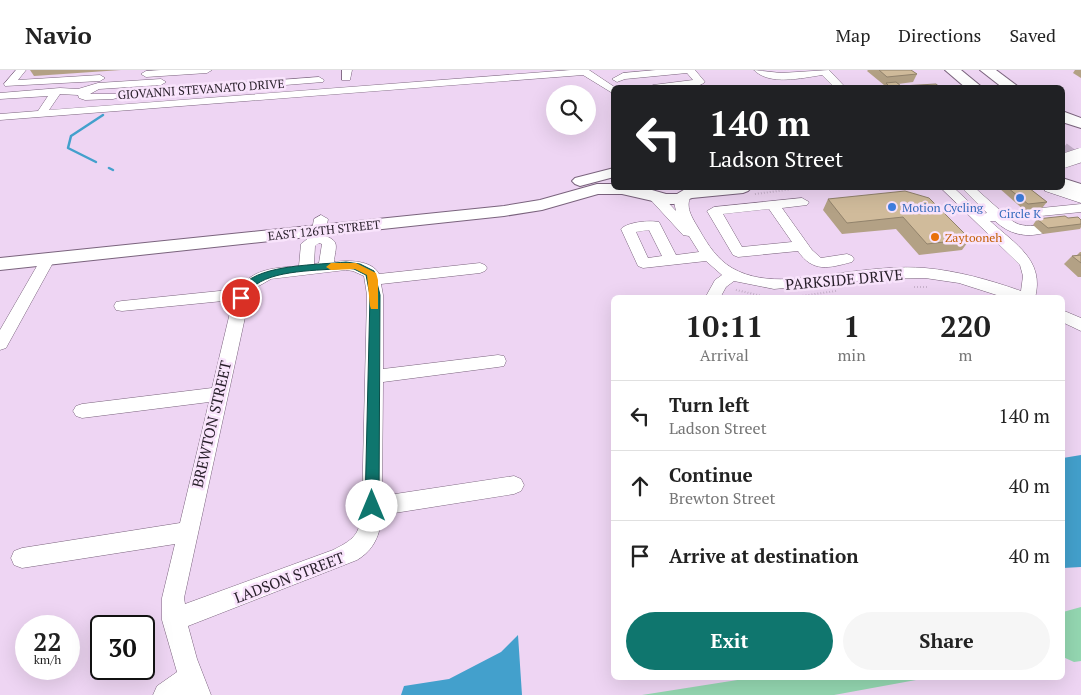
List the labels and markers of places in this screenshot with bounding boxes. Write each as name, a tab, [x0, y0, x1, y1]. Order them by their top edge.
marker: Circle K	[1014, 192, 1026, 204]
place label: Motion Cycling	[902, 200, 984, 215]
marker: Motion Cycling	[886, 201, 898, 213]
place label: Circle K	[999, 206, 1041, 221]
place label: Zaytooneh	[945, 230, 1002, 245]
marker: Zaytooneh	[929, 231, 941, 243]
pin	[220, 277, 262, 319]

